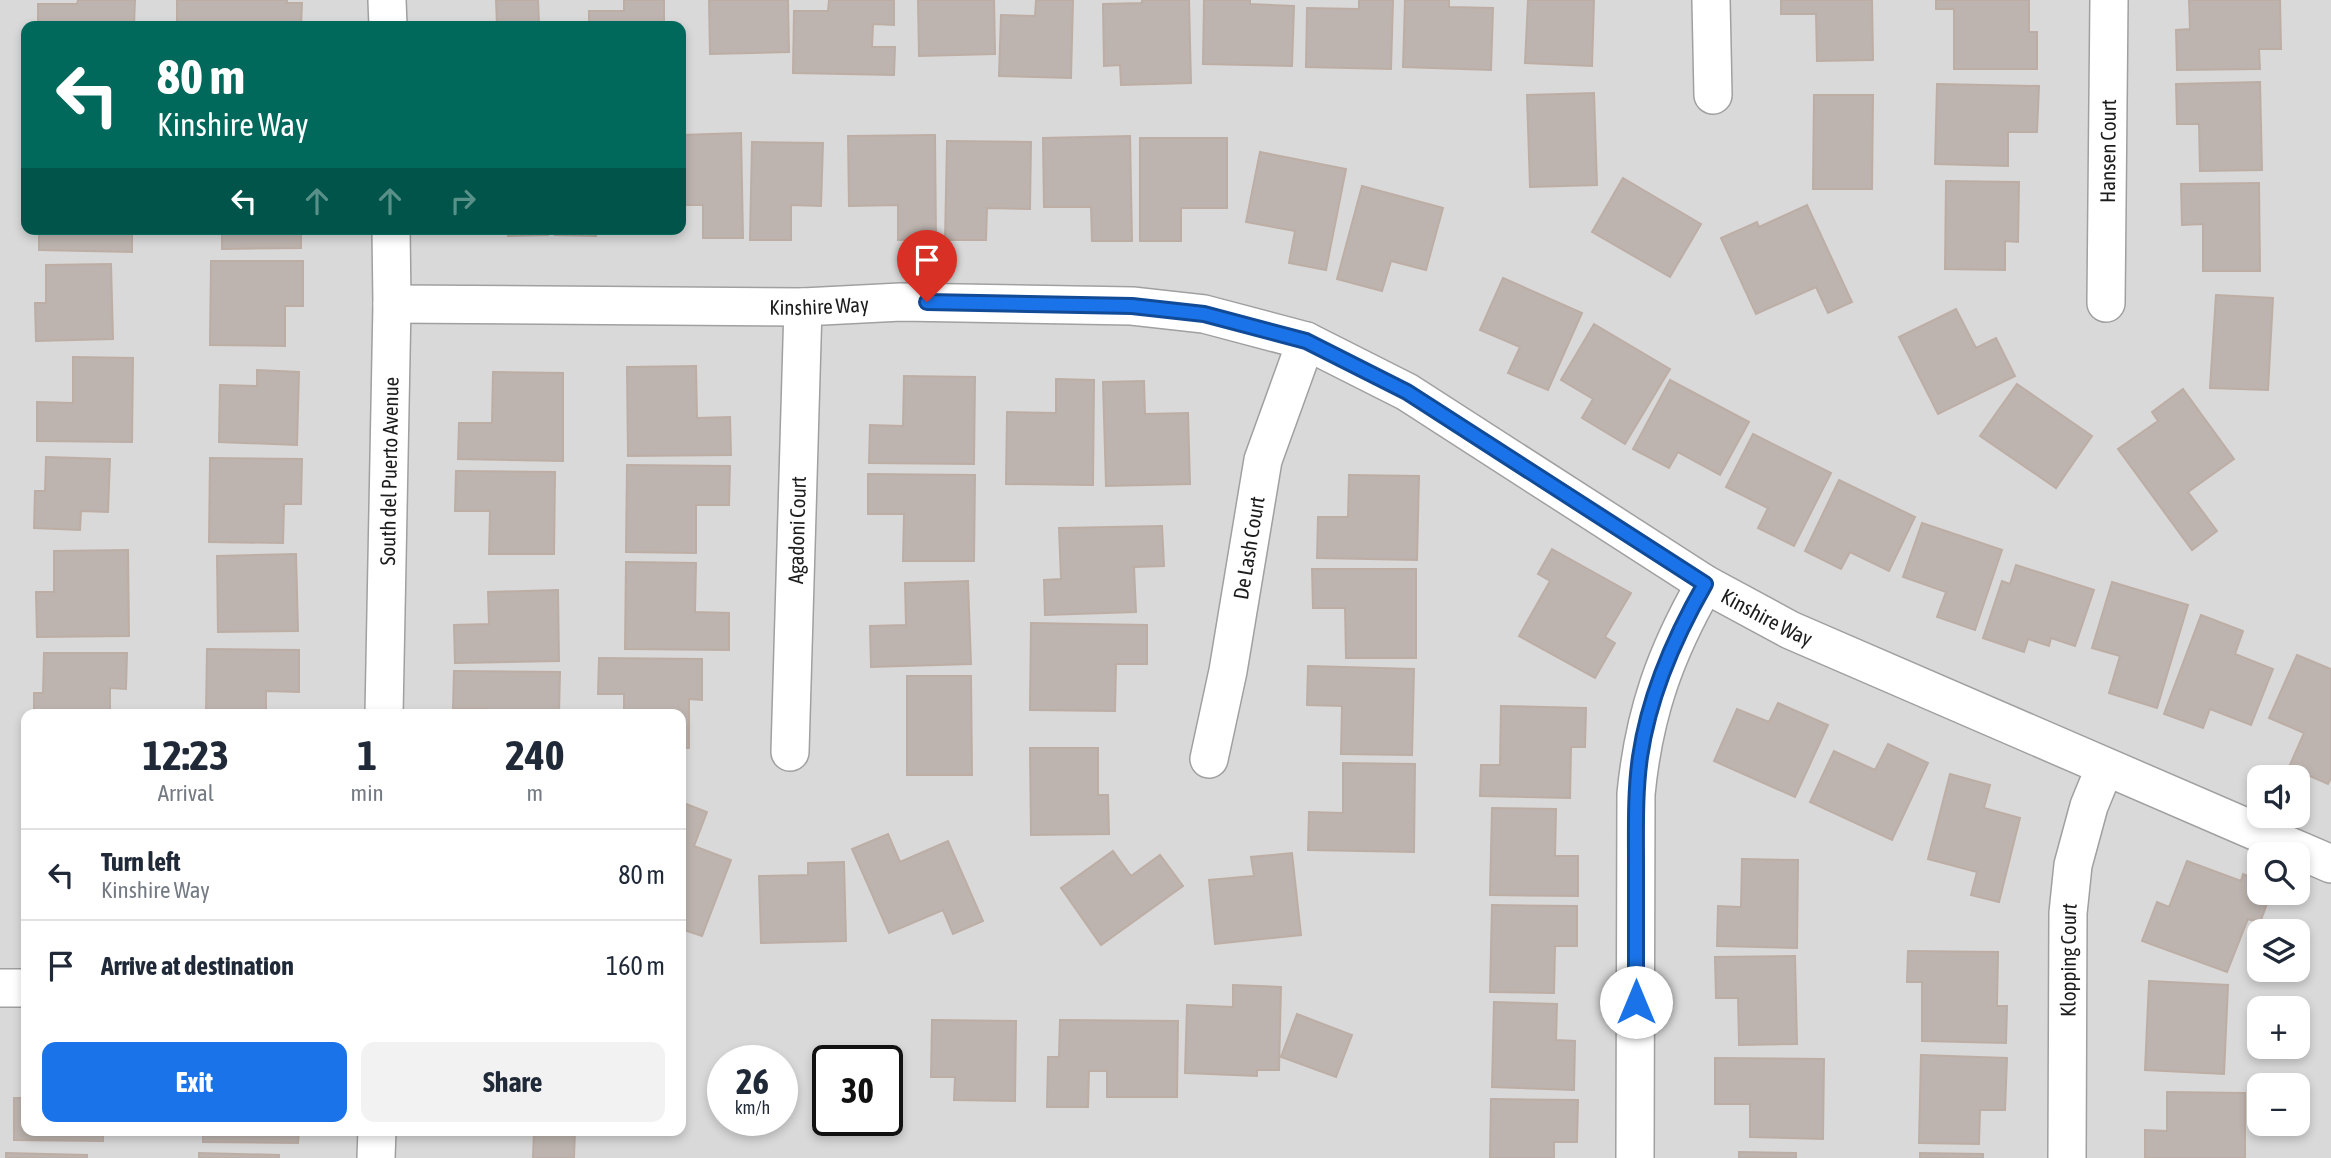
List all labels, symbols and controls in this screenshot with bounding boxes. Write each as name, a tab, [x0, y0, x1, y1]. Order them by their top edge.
text: 80 m	[157, 48, 245, 104]
icon: left	[42, 49, 133, 140]
street label: Hansen Court	[2095, 99, 2120, 203]
text: Kinshire Way	[157, 106, 308, 143]
icon: left	[225, 182, 263, 220]
icon: ahead	[298, 182, 336, 220]
icon: ahead	[371, 182, 409, 220]
icon: right	[444, 182, 482, 220]
pin	[897, 230, 957, 302]
icon: arrive	[908, 241, 946, 279]
street label: Kinshire Way	[769, 292, 870, 319]
street label: South del Puerto Avenue	[375, 376, 403, 566]
street label: Agadoni Court	[783, 476, 810, 584]
street label: De Lash Court	[1228, 494, 1269, 601]
street label: Kinshire Way	[1717, 583, 1816, 650]
text: 12:23	[143, 731, 229, 779]
text: 1	[357, 731, 377, 779]
text: 240	[505, 731, 564, 779]
map controls	[2247, 765, 2310, 1136]
button: sound	[2247, 765, 2310, 828]
text: Arrival	[158, 780, 214, 806]
text: min	[351, 780, 384, 806]
text: m	[527, 780, 543, 806]
button: search	[2247, 842, 2310, 905]
text: Turn left	[101, 847, 181, 877]
icon: left	[42, 856, 80, 894]
text: 80 m	[618, 860, 665, 890]
text: Kinshire Way	[101, 877, 210, 903]
street label: Klopping Court	[2056, 902, 2081, 1017]
button: layers	[2247, 919, 2310, 982]
icon: arrive	[42, 947, 80, 985]
text: Arrive at destination	[101, 951, 294, 981]
text: 160 m	[606, 951, 665, 981]
position arrow	[1599, 965, 1673, 1039]
button: +	[2247, 996, 2310, 1059]
button: Exit	[42, 1042, 347, 1122]
button: Share	[361, 1042, 665, 1122]
speed limit sign: 30	[812, 1045, 903, 1136]
text: 26	[736, 1061, 769, 1101]
button: −	[2247, 1073, 2310, 1136]
text: km/h	[735, 1097, 770, 1118]

